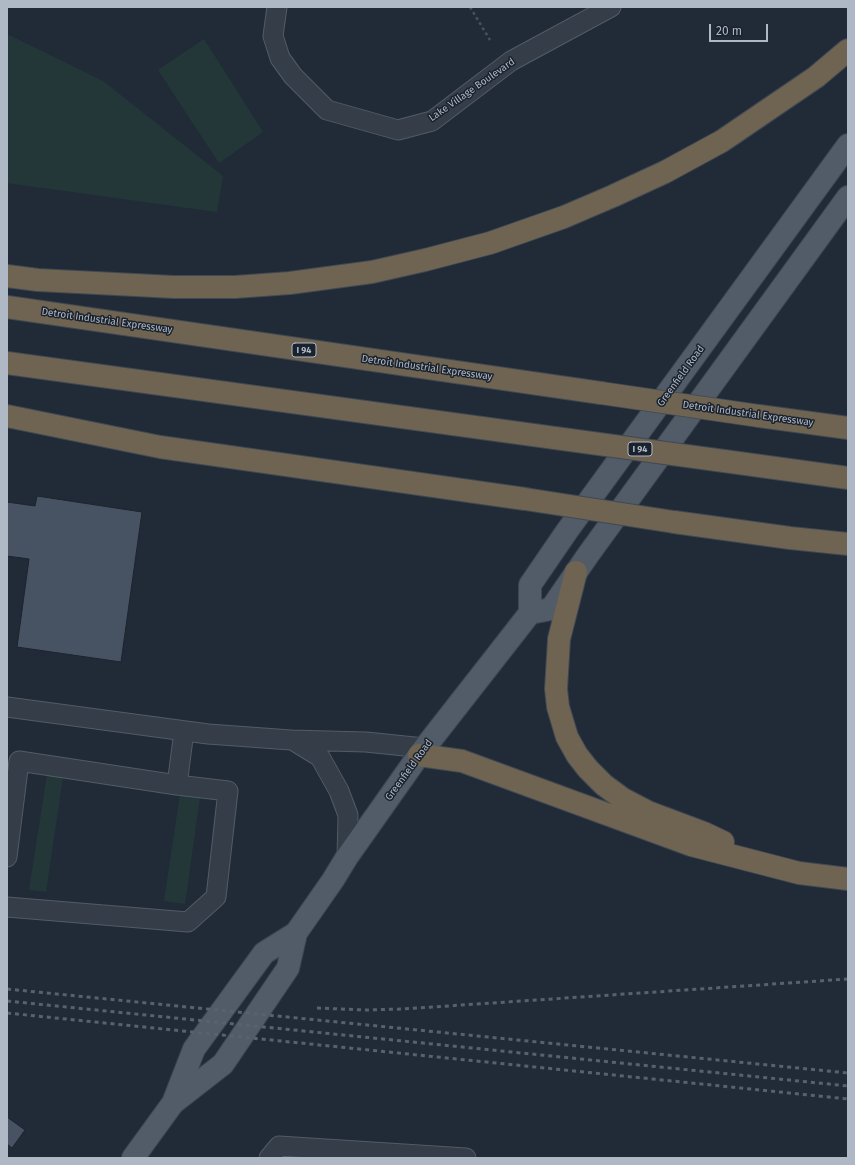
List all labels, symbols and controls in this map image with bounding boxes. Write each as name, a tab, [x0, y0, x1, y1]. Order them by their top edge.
scale bar	[711, 16, 770, 42]
text: 20 m	[716, 24, 742, 38]
street label: Lake Village Boulevard	[427, 56, 517, 124]
street label: Detroit Industrial Expressway	[41, 306, 173, 336]
road number: I 94	[292, 343, 316, 357]
street label: Greenfield Road	[655, 343, 707, 409]
street label: Detroit Industrial Expressway	[361, 353, 493, 383]
street label: Detroit Industrial Expressway	[682, 399, 814, 429]
road number: I 94	[628, 442, 652, 456]
street label: Greenfield Road	[383, 737, 435, 803]

